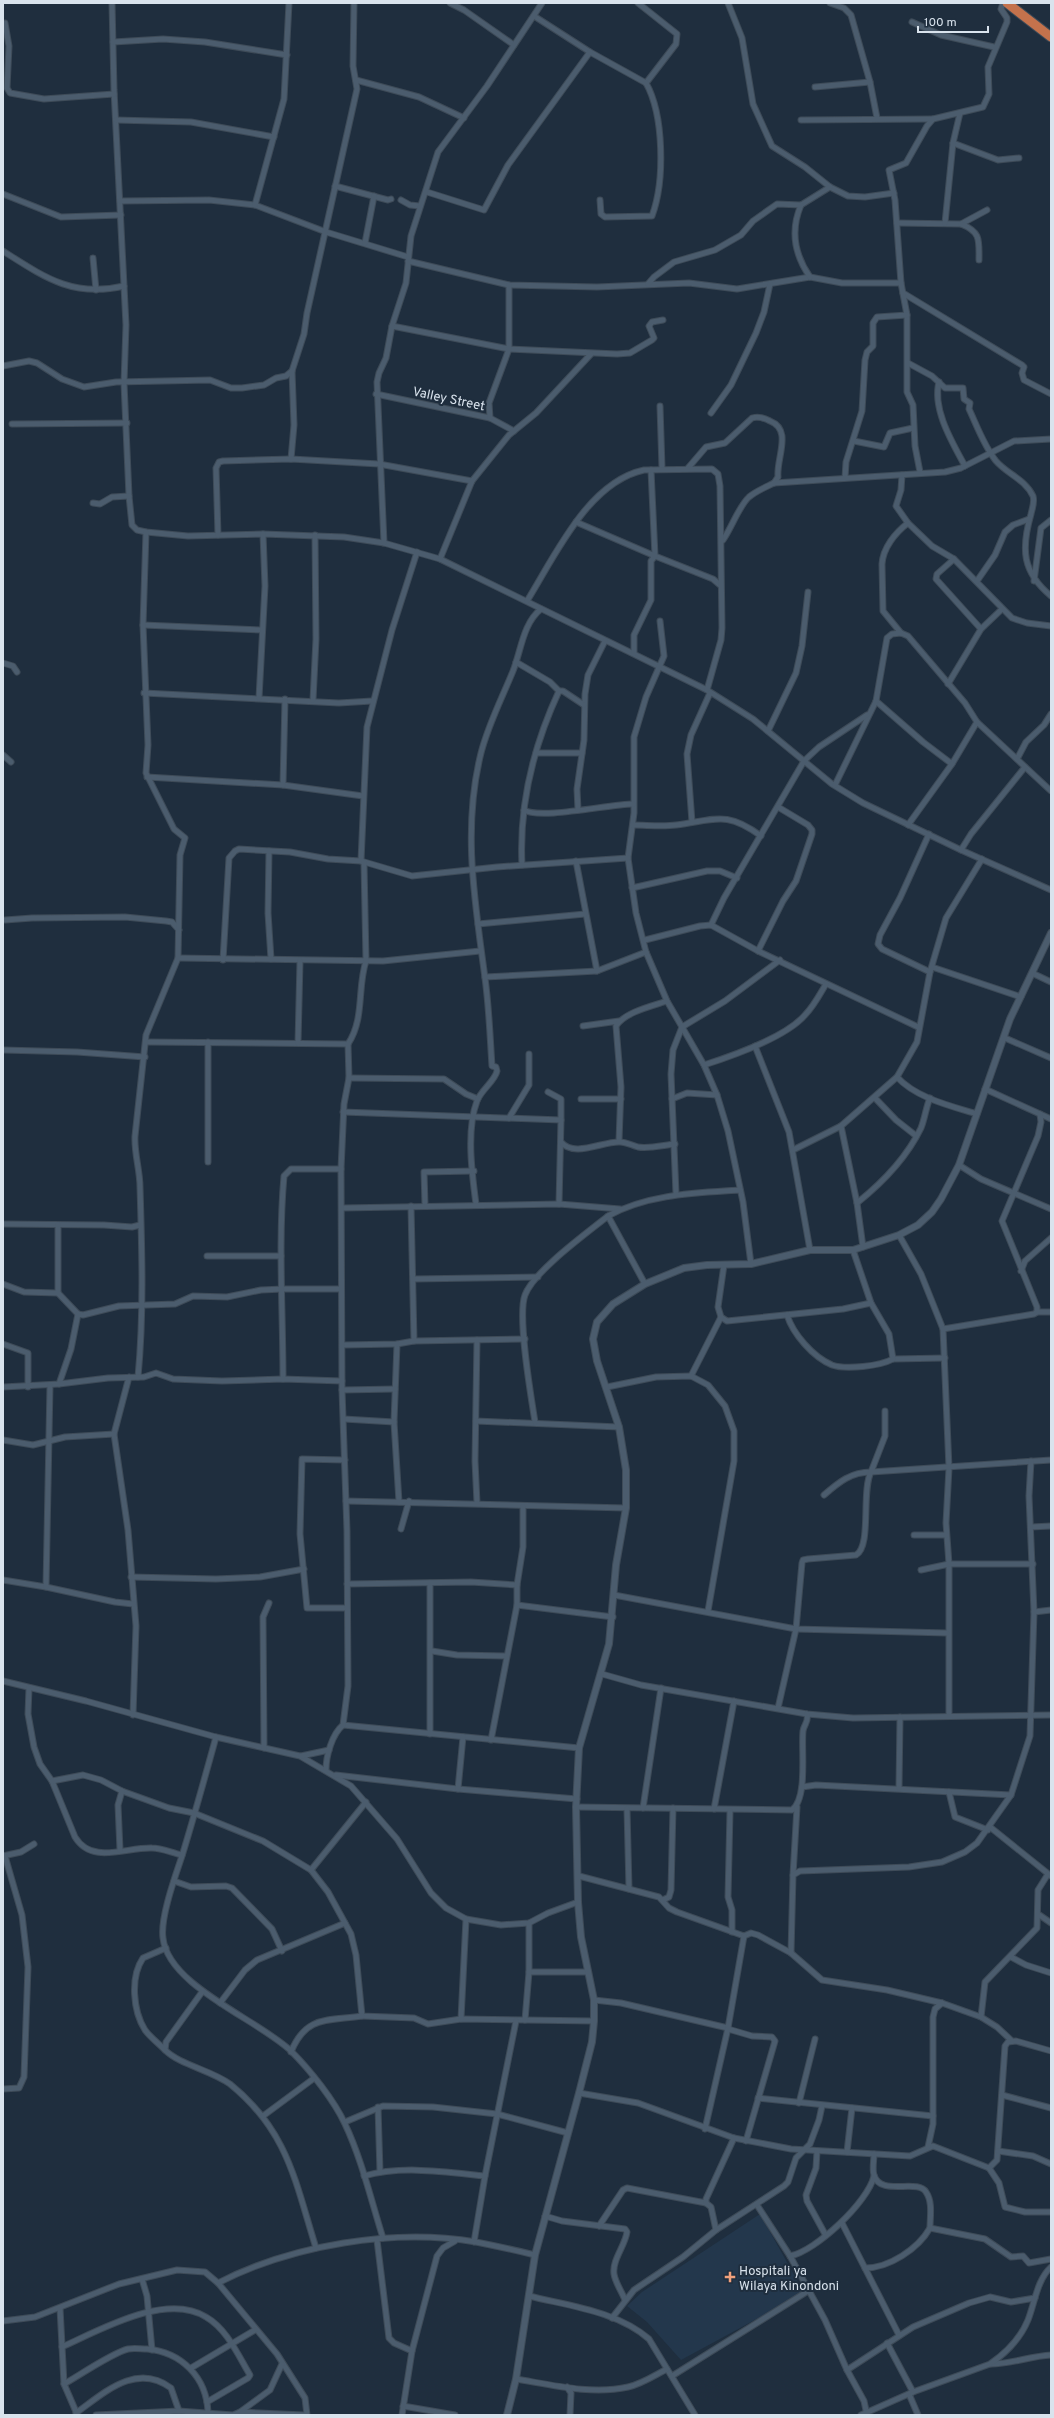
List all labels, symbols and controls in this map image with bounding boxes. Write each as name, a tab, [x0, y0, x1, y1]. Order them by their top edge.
scale bar	[918, 8, 988, 34]
text: 100 m	[924, 15, 957, 31]
street label: Valley Street	[411, 384, 486, 415]
place label: Hospitali ya Wilaya Kinondoni	[739, 2264, 839, 2295]
marker: Hospitali ya Wilaya Kinondoni	[724, 2271, 736, 2283]

